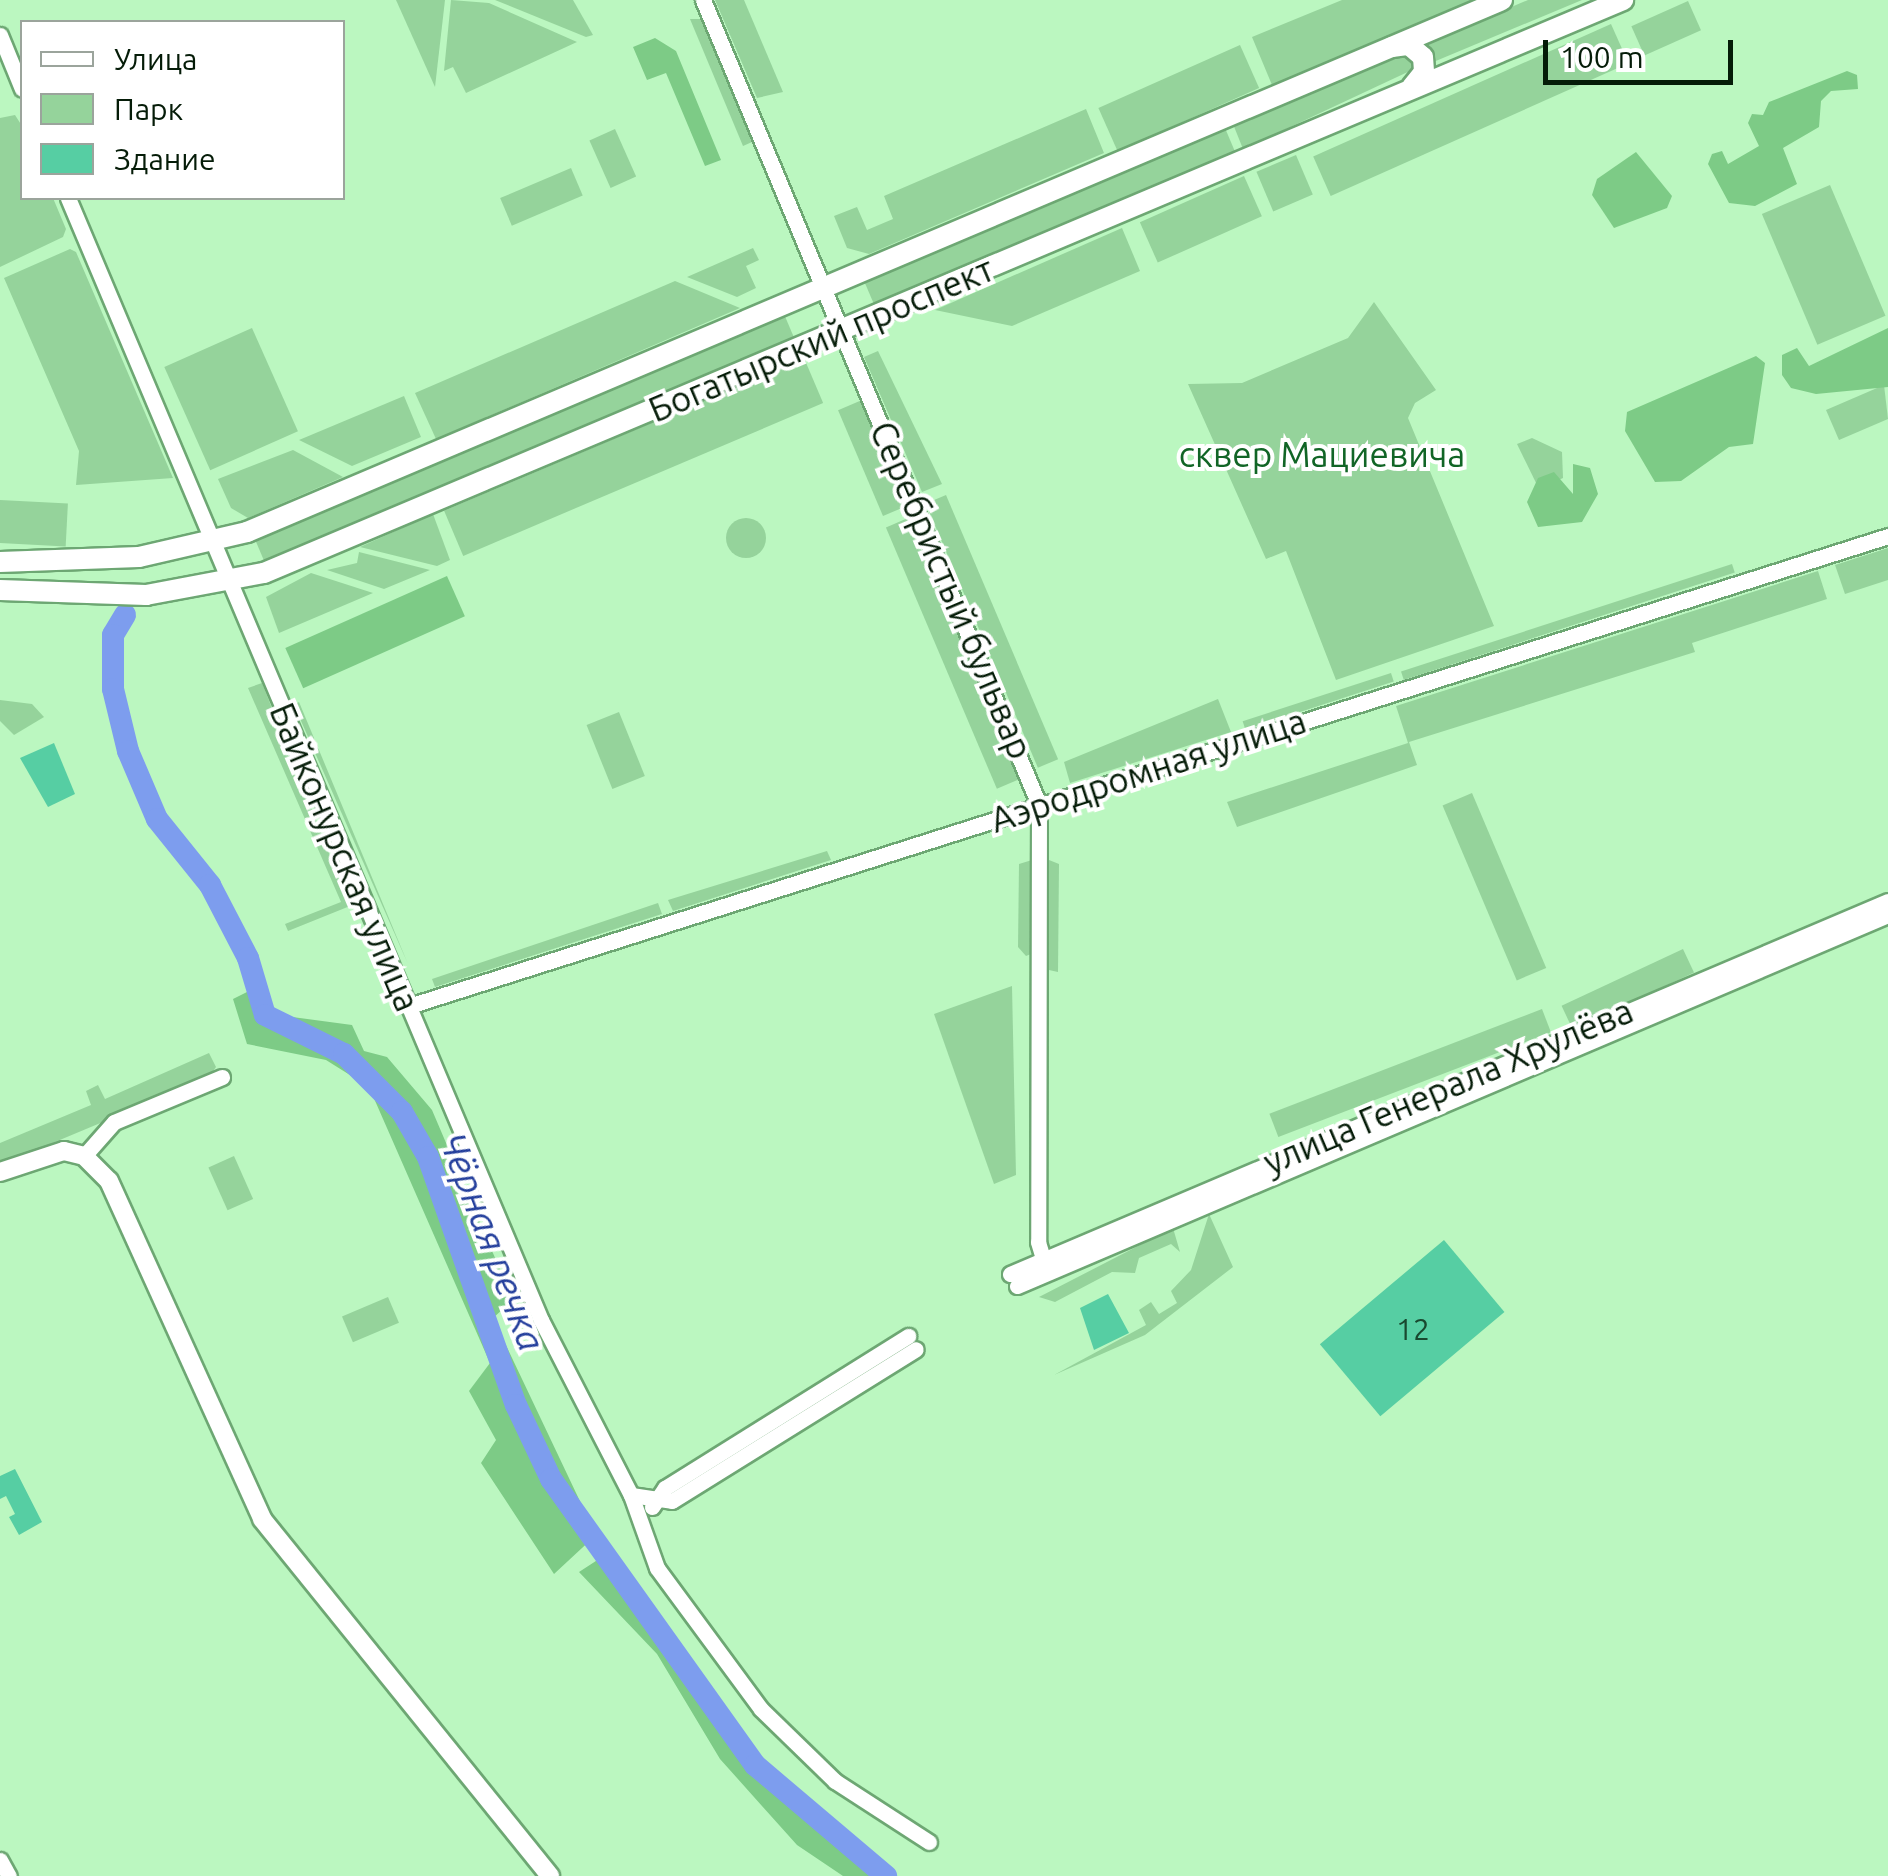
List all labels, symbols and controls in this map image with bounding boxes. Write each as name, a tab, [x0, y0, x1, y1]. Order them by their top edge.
legend	[20, 20, 345, 200]
scale bar	[1548, 20, 1738, 82]
text: 100 m	[1560, 40, 1644, 74]
text: Улица	[114, 42, 198, 76]
text: Парк	[114, 92, 183, 126]
text: Здание	[114, 142, 216, 176]
street label: Богатырский проспект	[642, 247, 1000, 431]
street label: Серебристый бульвар	[862, 415, 1042, 765]
park label: сквер Мациевича	[1179, 433, 1465, 475]
street label: Байконурская улица	[261, 697, 429, 1017]
street label: Аэродромная улица	[985, 699, 1311, 841]
street label: улица Генерала Хрулёва	[1257, 989, 1639, 1183]
water label: Чёрная речка	[430, 1127, 554, 1357]
house number: 12	[1396, 1311, 1430, 1347]

